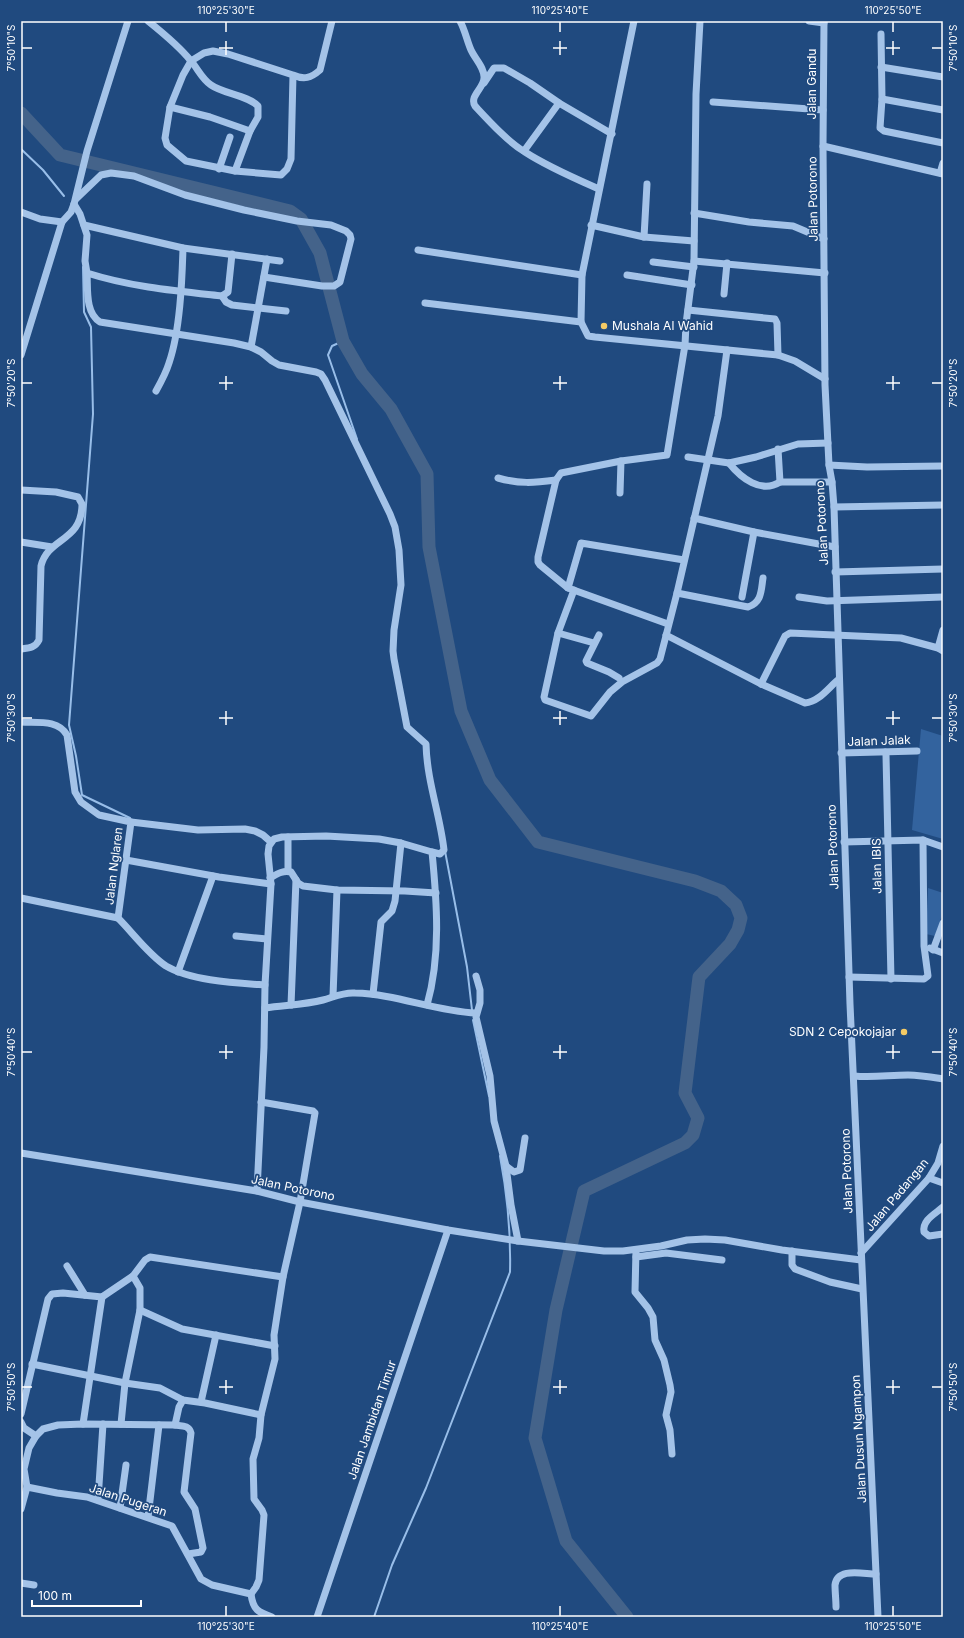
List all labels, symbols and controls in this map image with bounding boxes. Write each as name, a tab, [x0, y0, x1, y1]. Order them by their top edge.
text: 110°25'30"E	[197, 4, 255, 16]
text: 110°25'40"E	[532, 4, 589, 16]
text: 110°25'50"E	[864, 4, 922, 16]
text: 7°50'10"S	[5, 24, 17, 72]
text: 7°50'10"S	[947, 24, 959, 72]
street label: Jalan Gandu	[804, 49, 819, 119]
street label: Jalan Potorono	[804, 156, 821, 242]
place label: Mushala Al Wahid	[612, 318, 713, 333]
marker: Mushala Al Wahid	[599, 321, 609, 331]
text: 7°50'20"S	[5, 358, 17, 408]
text: 7°50'20"S	[947, 358, 959, 408]
street label: Jalan Potorono	[812, 480, 831, 566]
text: 7°50'30"S	[5, 693, 17, 743]
text: 7°50'30"S	[947, 693, 959, 743]
street label: Jalan Jalak	[847, 732, 911, 749]
street label: Jalan Potorono	[824, 804, 841, 890]
street label: Jalan Nglaren	[101, 826, 126, 906]
street label: Jalan IBIS	[869, 838, 884, 894]
place label: SDN 2 Cepokojajar	[789, 1024, 896, 1039]
marker: SDN 2 Cepokojajar	[899, 1027, 909, 1037]
text: 7°50'40"S	[5, 1028, 17, 1076]
text: 7°50'40"S	[947, 1028, 959, 1076]
street label: Jalan Potorono	[838, 1128, 855, 1214]
street label: Jalan Padangan	[862, 1155, 931, 1234]
street label: Jalan Potorono	[250, 1171, 336, 1204]
street label: Jalan Jambidan Timur	[344, 1358, 399, 1482]
text: 7°50'50"S	[5, 1362, 17, 1412]
text: 7°50'50"S	[947, 1362, 959, 1412]
street label: Jalan Dusun Ngampon	[848, 1374, 869, 1504]
street label: Jalan Pugeran	[87, 1480, 169, 1519]
scale bar	[32, 1582, 141, 1608]
text: 100 m	[38, 1588, 72, 1603]
text: 110°25'30"E	[197, 1620, 255, 1632]
text: 110°25'40"E	[532, 1620, 589, 1632]
text: 110°25'50"E	[864, 1620, 922, 1632]

